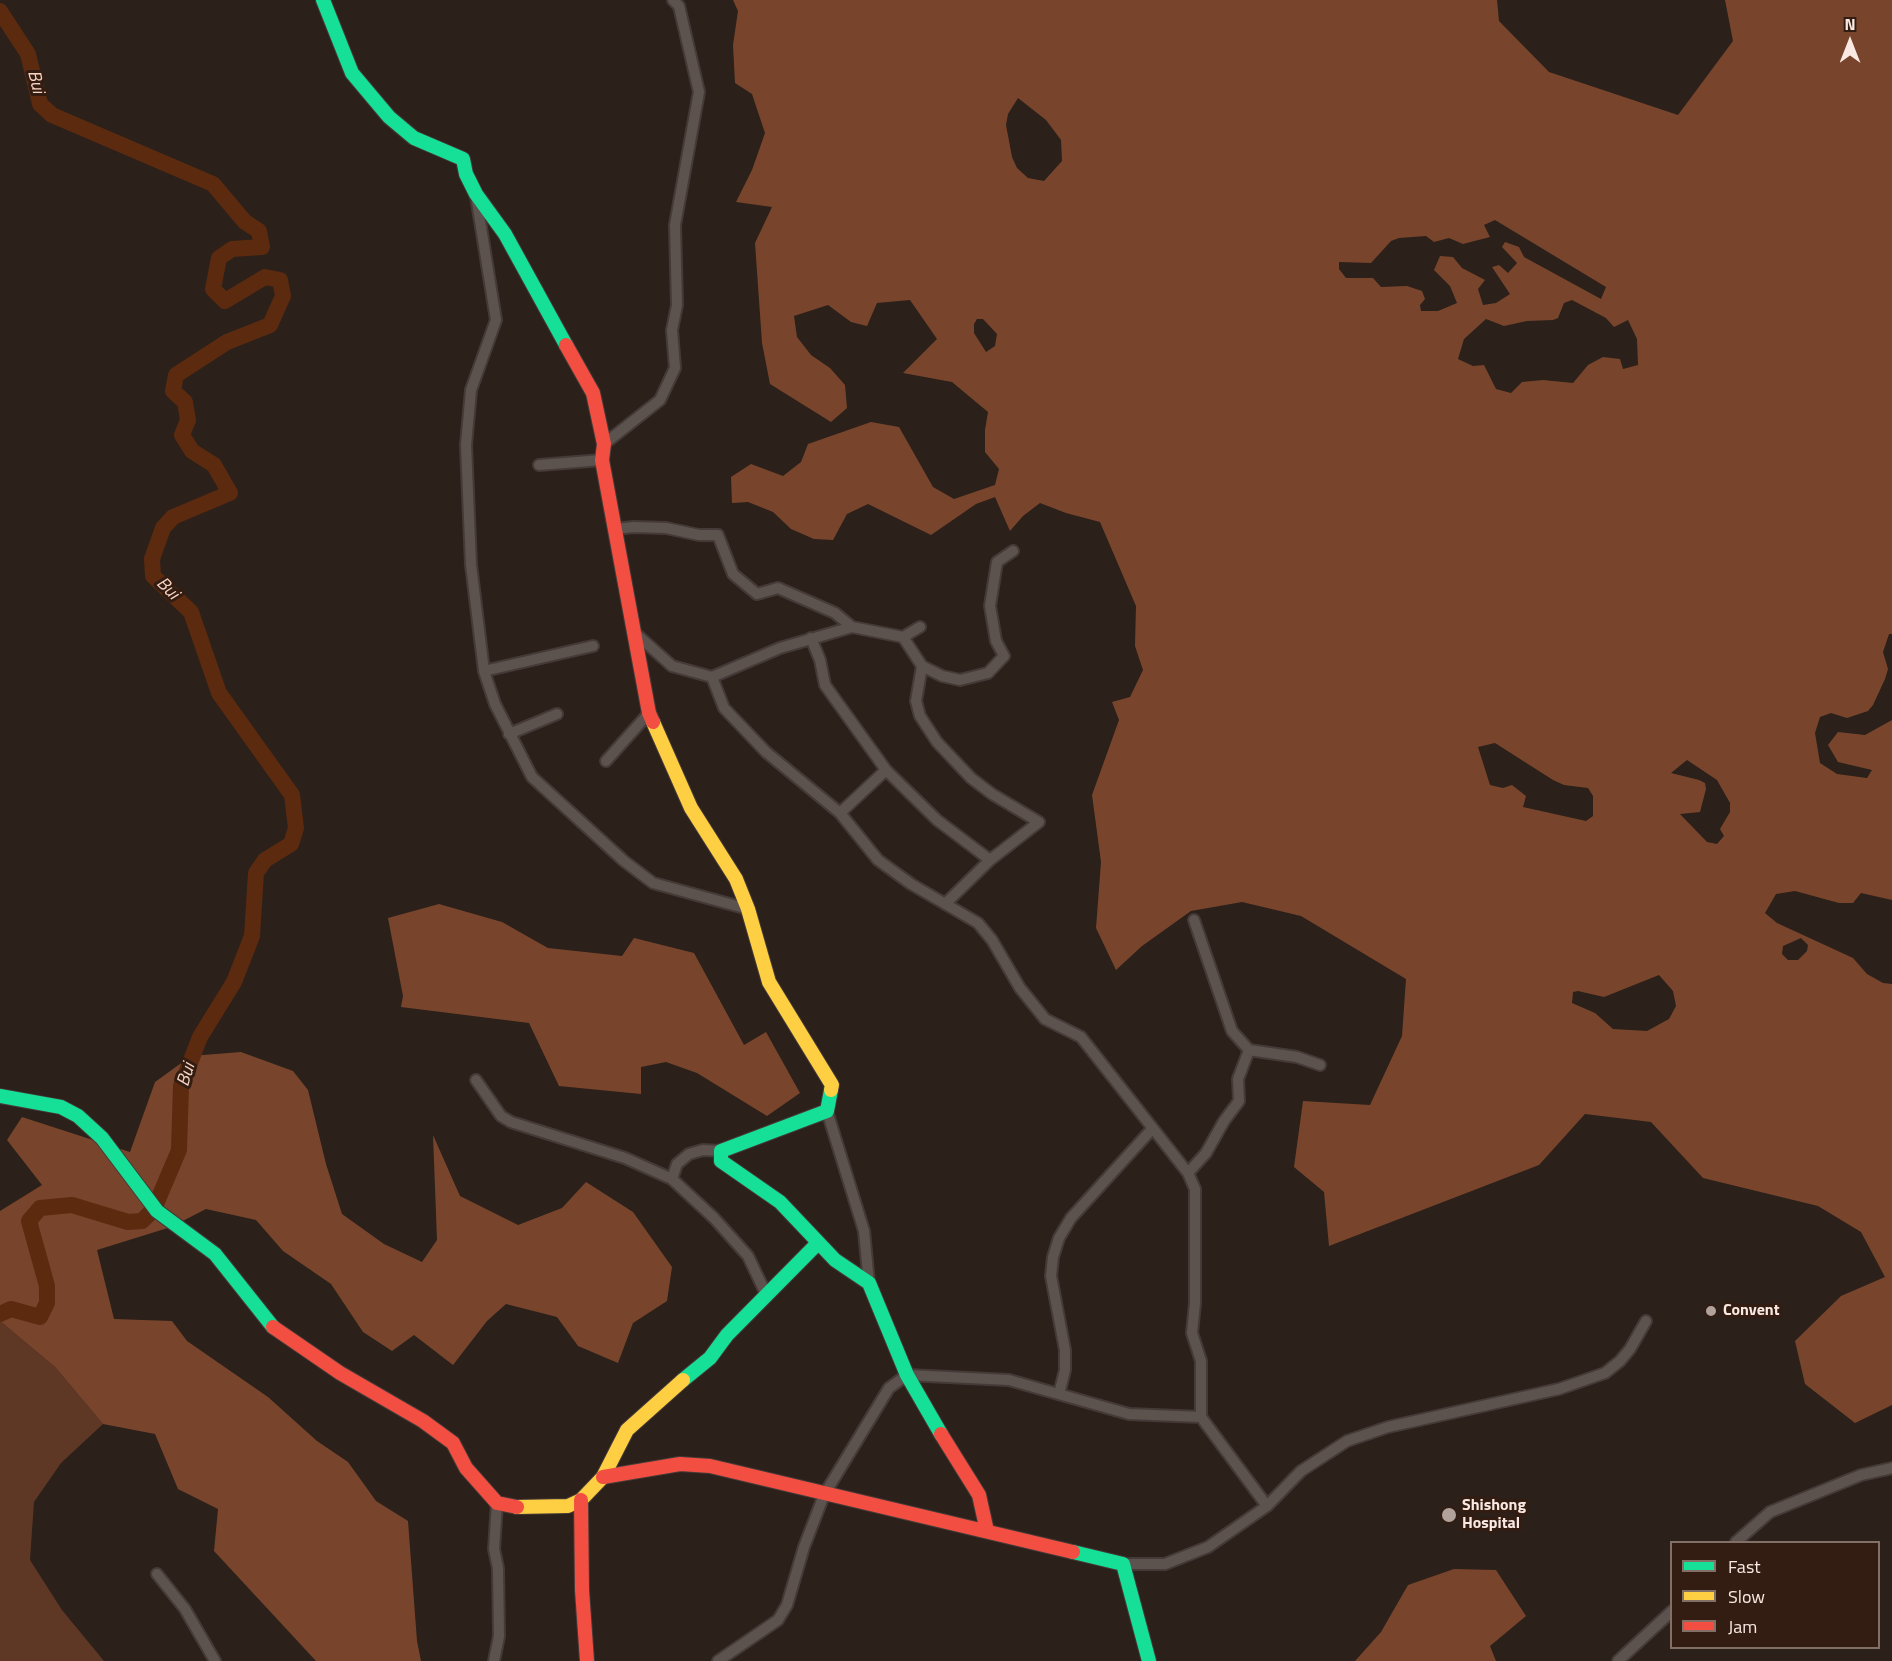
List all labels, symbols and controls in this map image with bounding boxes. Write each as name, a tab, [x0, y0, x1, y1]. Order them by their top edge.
north arrow	[1820, 12, 1880, 72]
text: N	[1844, 12, 1856, 36]
water label: Bui	[22, 68, 48, 96]
water label: Bui	[151, 573, 183, 605]
water label: Bui	[173, 1061, 201, 1089]
place label: Convent	[1723, 1301, 1780, 1321]
marker: Convent	[1704, 1304, 1718, 1318]
place label: Shishong Hospital	[1462, 1496, 1526, 1534]
marker: Shishong Hospital	[1440, 1506, 1458, 1524]
legend	[1670, 1541, 1880, 1649]
text: Fast	[1728, 1553, 1761, 1580]
text: Slow	[1728, 1583, 1765, 1610]
text: Jam	[1728, 1613, 1757, 1640]

